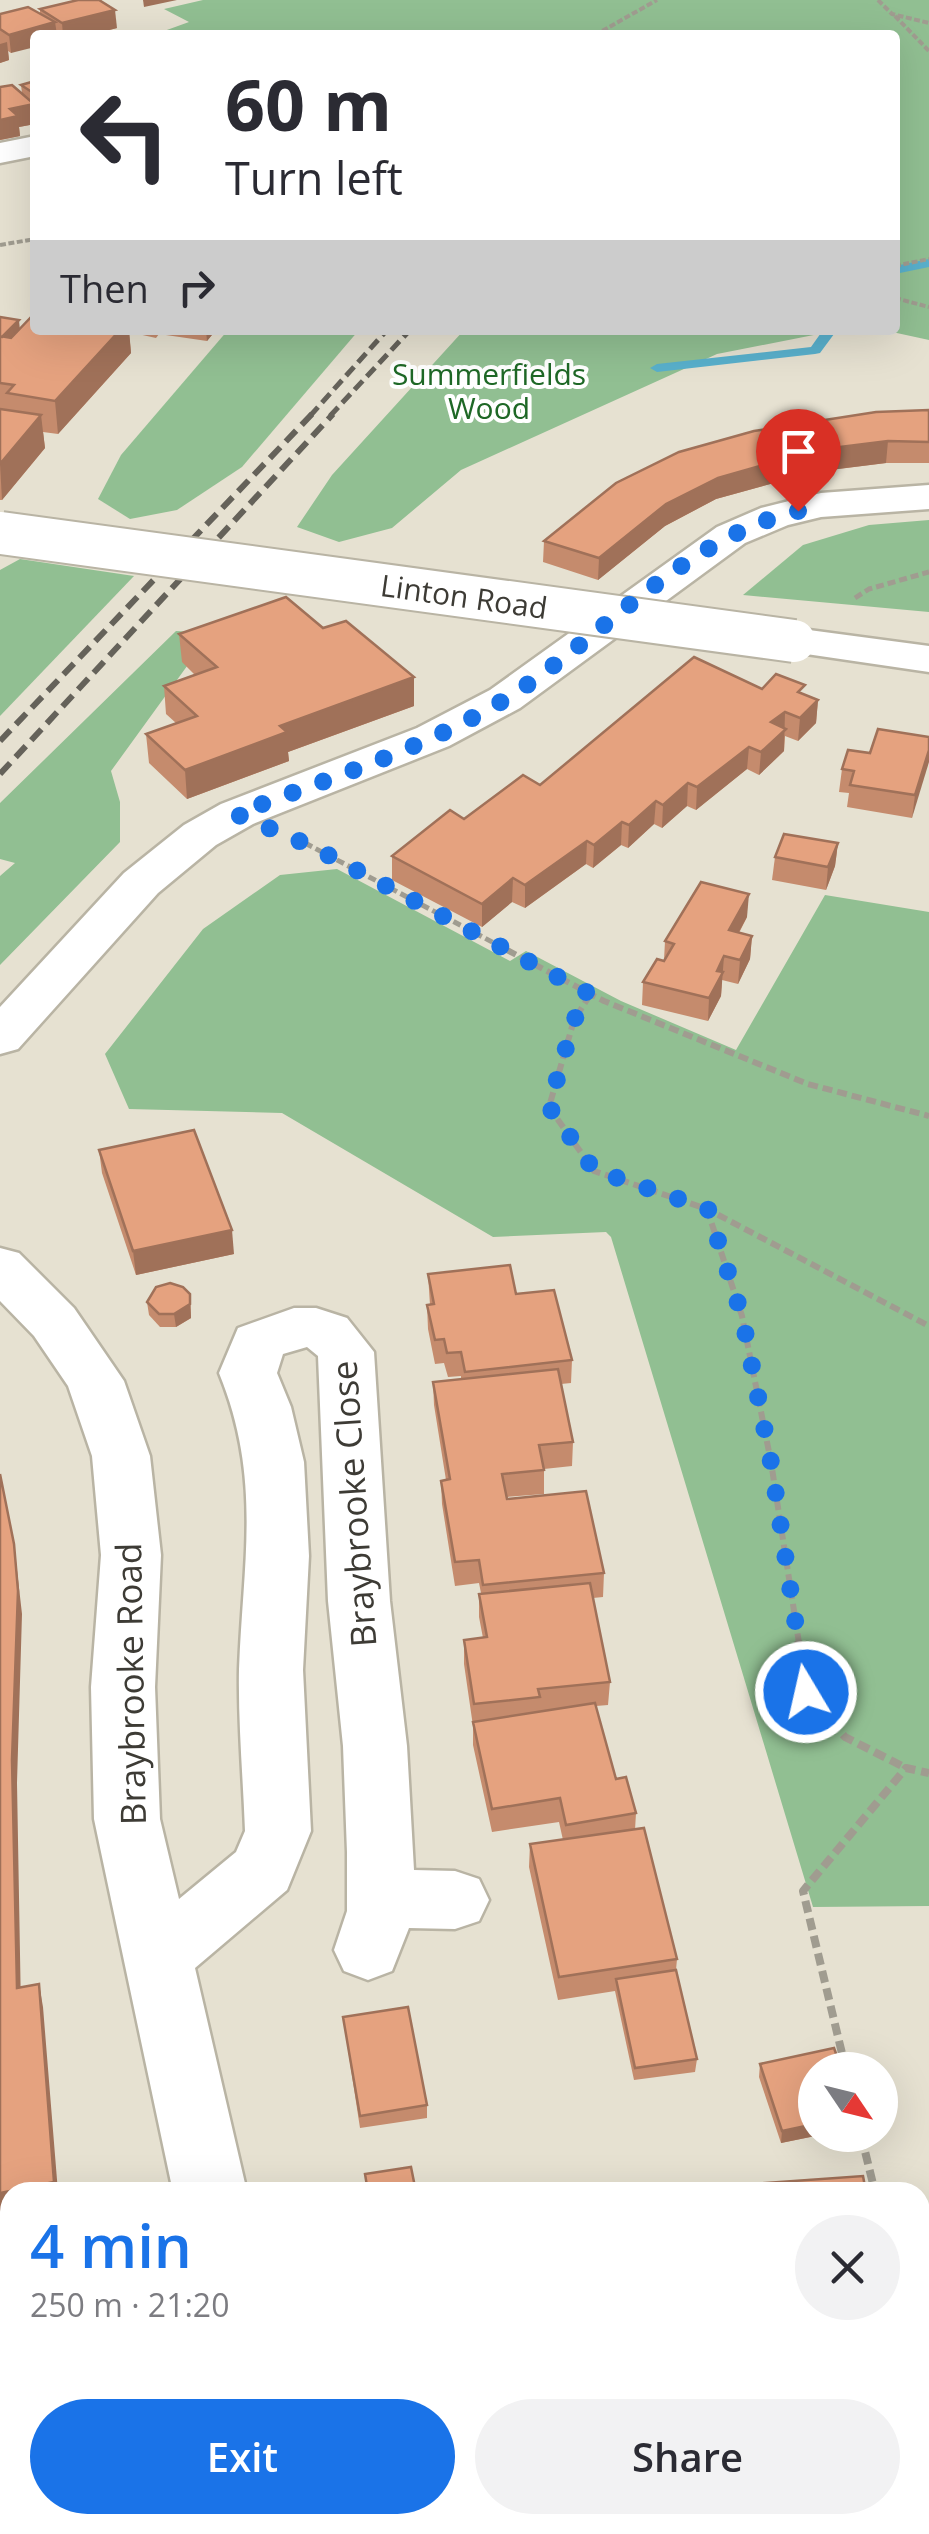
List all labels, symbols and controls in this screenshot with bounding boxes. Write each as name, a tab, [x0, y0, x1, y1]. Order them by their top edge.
text: 60 m	[225, 56, 392, 152]
icon: left	[60, 70, 190, 200]
text: Turn left	[225, 147, 403, 208]
icon: right	[169, 260, 224, 315]
text: Then	[60, 262, 149, 314]
park label: Summerfields Wood	[392, 353, 586, 428]
pin	[756, 409, 841, 512]
icon: arrive	[771, 424, 826, 479]
street label: Linton Road	[378, 564, 550, 628]
street label: Braybrooke Close	[320, 1359, 386, 1649]
street label: Braybrooke Road	[104, 1542, 156, 1826]
position arrow	[754, 1640, 858, 1744]
north arrow	[798, 2052, 898, 2152]
map controls	[798, 2052, 898, 2152]
text: 4 min	[30, 2204, 192, 2286]
button: close	[795, 2215, 900, 2320]
text: 250 m · 21:20	[30, 2283, 229, 2326]
button: Exit	[30, 2399, 455, 2514]
button: Share	[475, 2399, 900, 2514]

